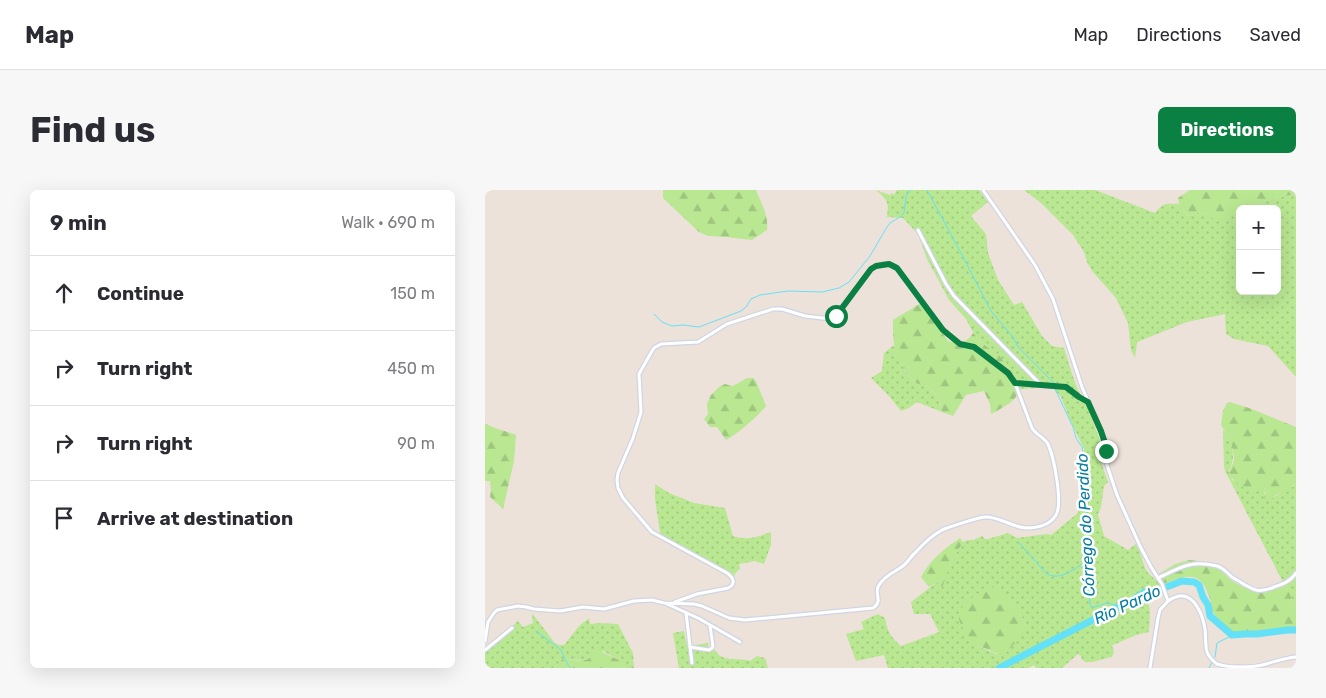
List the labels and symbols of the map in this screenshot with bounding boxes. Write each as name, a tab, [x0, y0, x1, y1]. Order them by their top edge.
route start	[825, 305, 848, 328]
route end	[1095, 440, 1118, 463]
water label: Córrego do Perdido	[1072, 453, 1099, 597]
water label: Rio Pardo	[1091, 581, 1164, 628]

